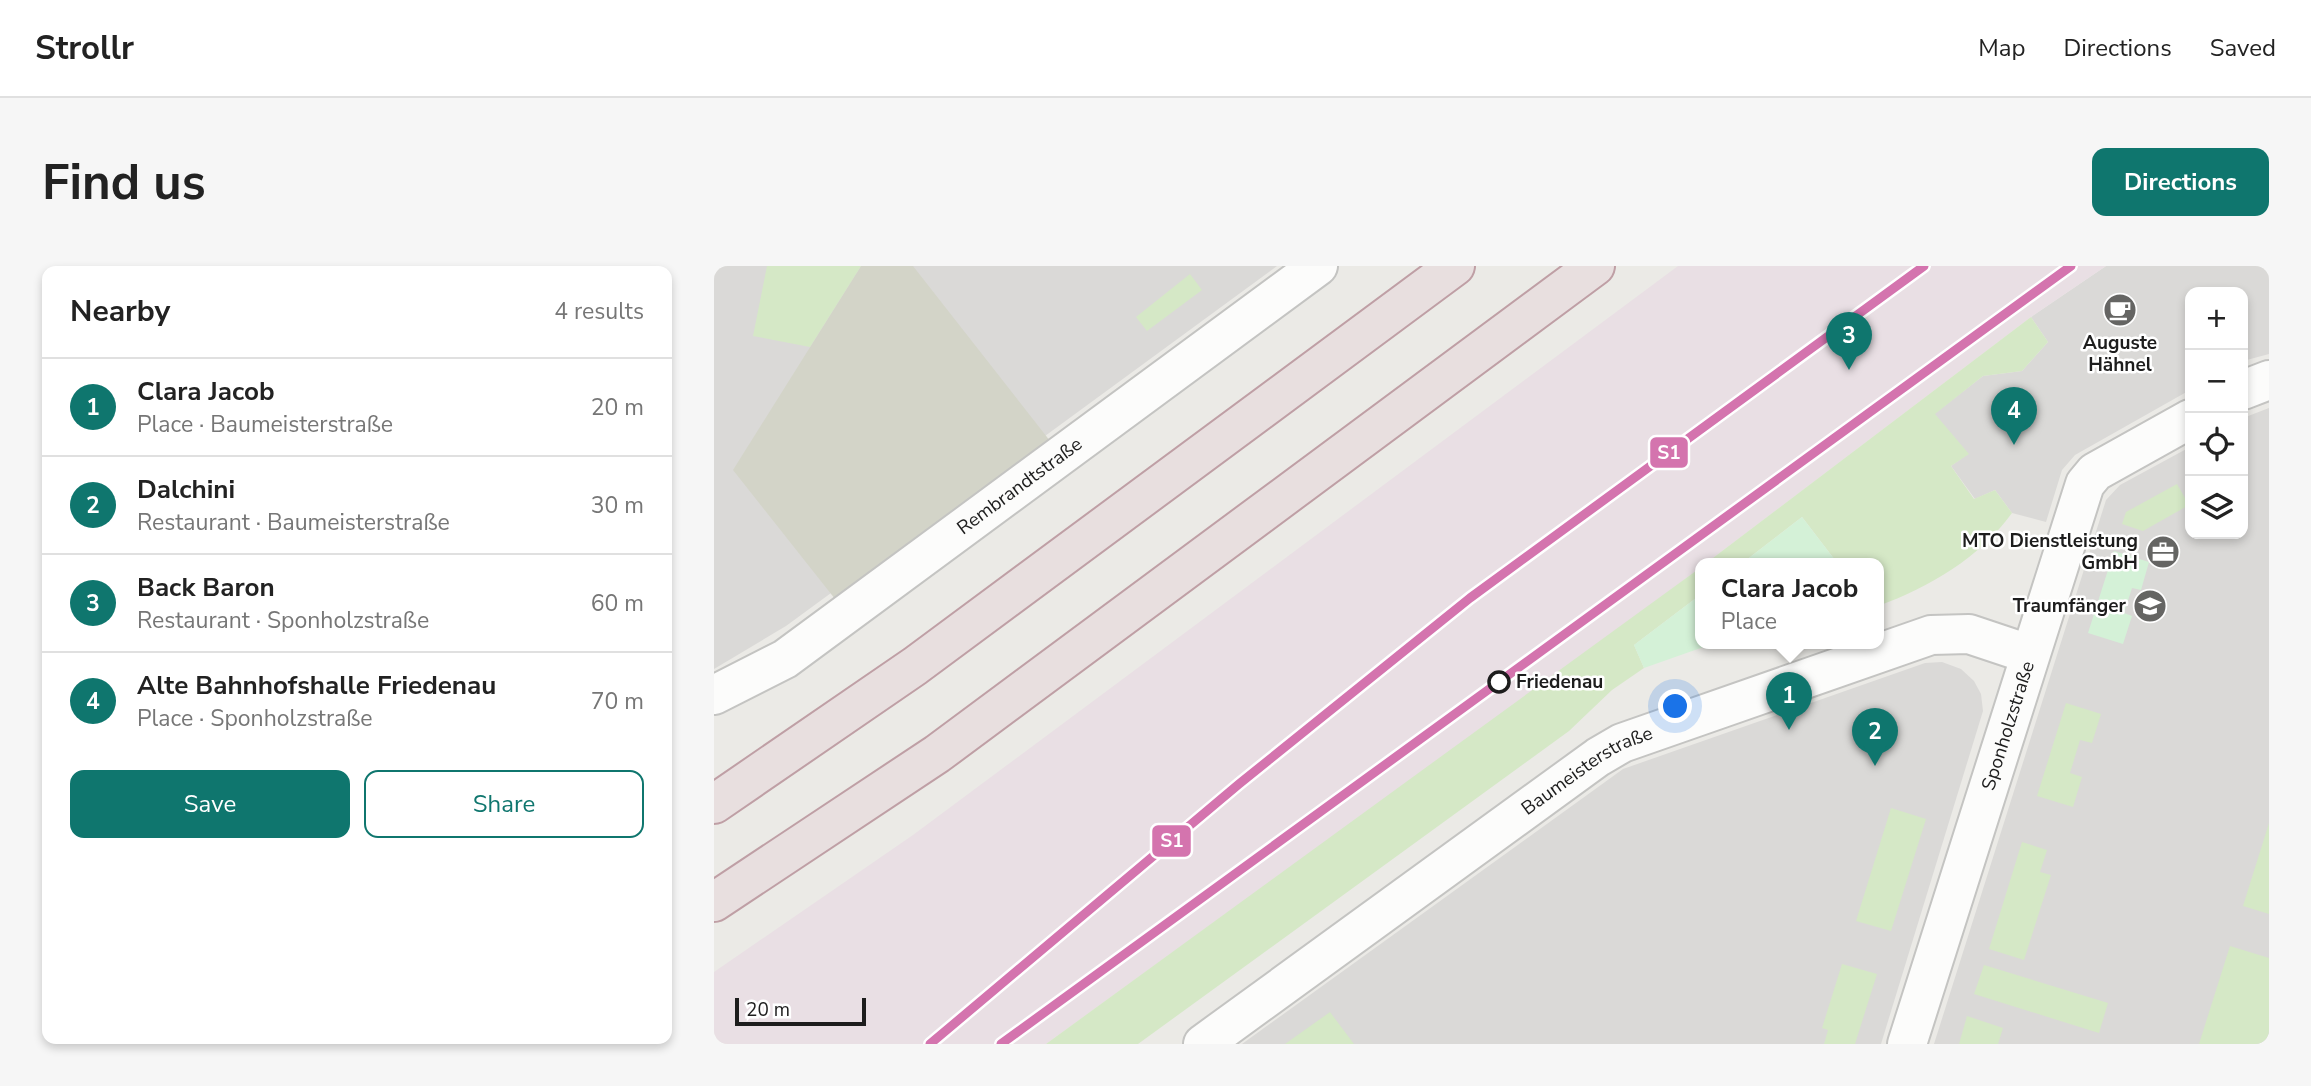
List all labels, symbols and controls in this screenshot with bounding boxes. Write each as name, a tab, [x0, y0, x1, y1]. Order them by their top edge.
text: Strollr	[35, 26, 134, 71]
text: Map	[1978, 32, 2025, 64]
text: Directions	[2063, 32, 2172, 64]
text: Saved	[2210, 32, 2276, 64]
button: Directions	[2092, 148, 2269, 216]
text: Find us	[42, 149, 206, 216]
map controls	[2185, 287, 2248, 539]
button: +	[2185, 287, 2248, 350]
text: Nearby	[70, 291, 170, 332]
cafe icon: Auguste Hähnel	[2101, 291, 2139, 329]
text: 4 results	[554, 296, 644, 327]
pin: 3	[1826, 312, 1872, 370]
place label: Auguste Hähnel	[2083, 330, 2157, 378]
button: −	[2185, 350, 2248, 413]
text: Clara Jacob	[137, 374, 275, 409]
pin: 4	[1991, 387, 2037, 445]
text: 1	[86, 392, 100, 423]
text: 20 m	[591, 392, 644, 423]
text: Place · Baumeisterstraße	[137, 409, 393, 440]
button: locate	[2185, 413, 2248, 476]
street label: Rembrandtstraße	[952, 431, 1087, 541]
line badge: S1	[1649, 436, 1689, 469]
text: S1	[1657, 440, 1681, 466]
text: Dalchini	[137, 472, 235, 507]
button: layers	[2185, 476, 2248, 539]
text: 2	[86, 490, 100, 521]
text: 30 m	[591, 490, 644, 521]
text: Restaurant · Baumeisterstraße	[137, 507, 450, 538]
place label: MTO Dienstleistung GmbH	[1962, 528, 2138, 576]
office icon: MTO Dienstleistung GmbH	[2144, 533, 2182, 571]
popup	[1695, 558, 1884, 649]
text: Back Baron	[137, 570, 275, 605]
text: Clara Jacob	[1721, 571, 1858, 606]
school or university icon: Traumfänger	[2131, 587, 2169, 625]
text: 3	[86, 588, 100, 619]
text: 60 m	[591, 588, 644, 619]
place label: Traumfänger	[2013, 593, 2127, 619]
text: Restaurant · Sponholzstraße	[137, 605, 429, 636]
text: Place	[1721, 606, 1777, 637]
street label: Sponholzstraße	[1975, 658, 2041, 794]
text: Alte Bahnhofshalle Friedenau	[137, 668, 496, 703]
place label: Friedenau	[1516, 669, 1603, 695]
marker: Friedenau	[1488, 671, 1510, 693]
pin: 1	[1766, 672, 1812, 730]
text: 4	[86, 686, 100, 717]
text: 70 m	[591, 686, 644, 717]
your location	[1658, 689, 1692, 723]
text: Place · Sponholzstraße	[137, 703, 373, 734]
pin: 2	[1852, 708, 1898, 766]
street label: Baumeisterstraße	[1516, 720, 1656, 821]
button: Save	[70, 770, 350, 838]
button: Share	[364, 770, 644, 838]
line badge: S1	[1151, 824, 1192, 858]
text: S1	[1160, 828, 1184, 854]
scale bar	[735, 995, 866, 1027]
text: 20 m	[746, 997, 790, 1023]

